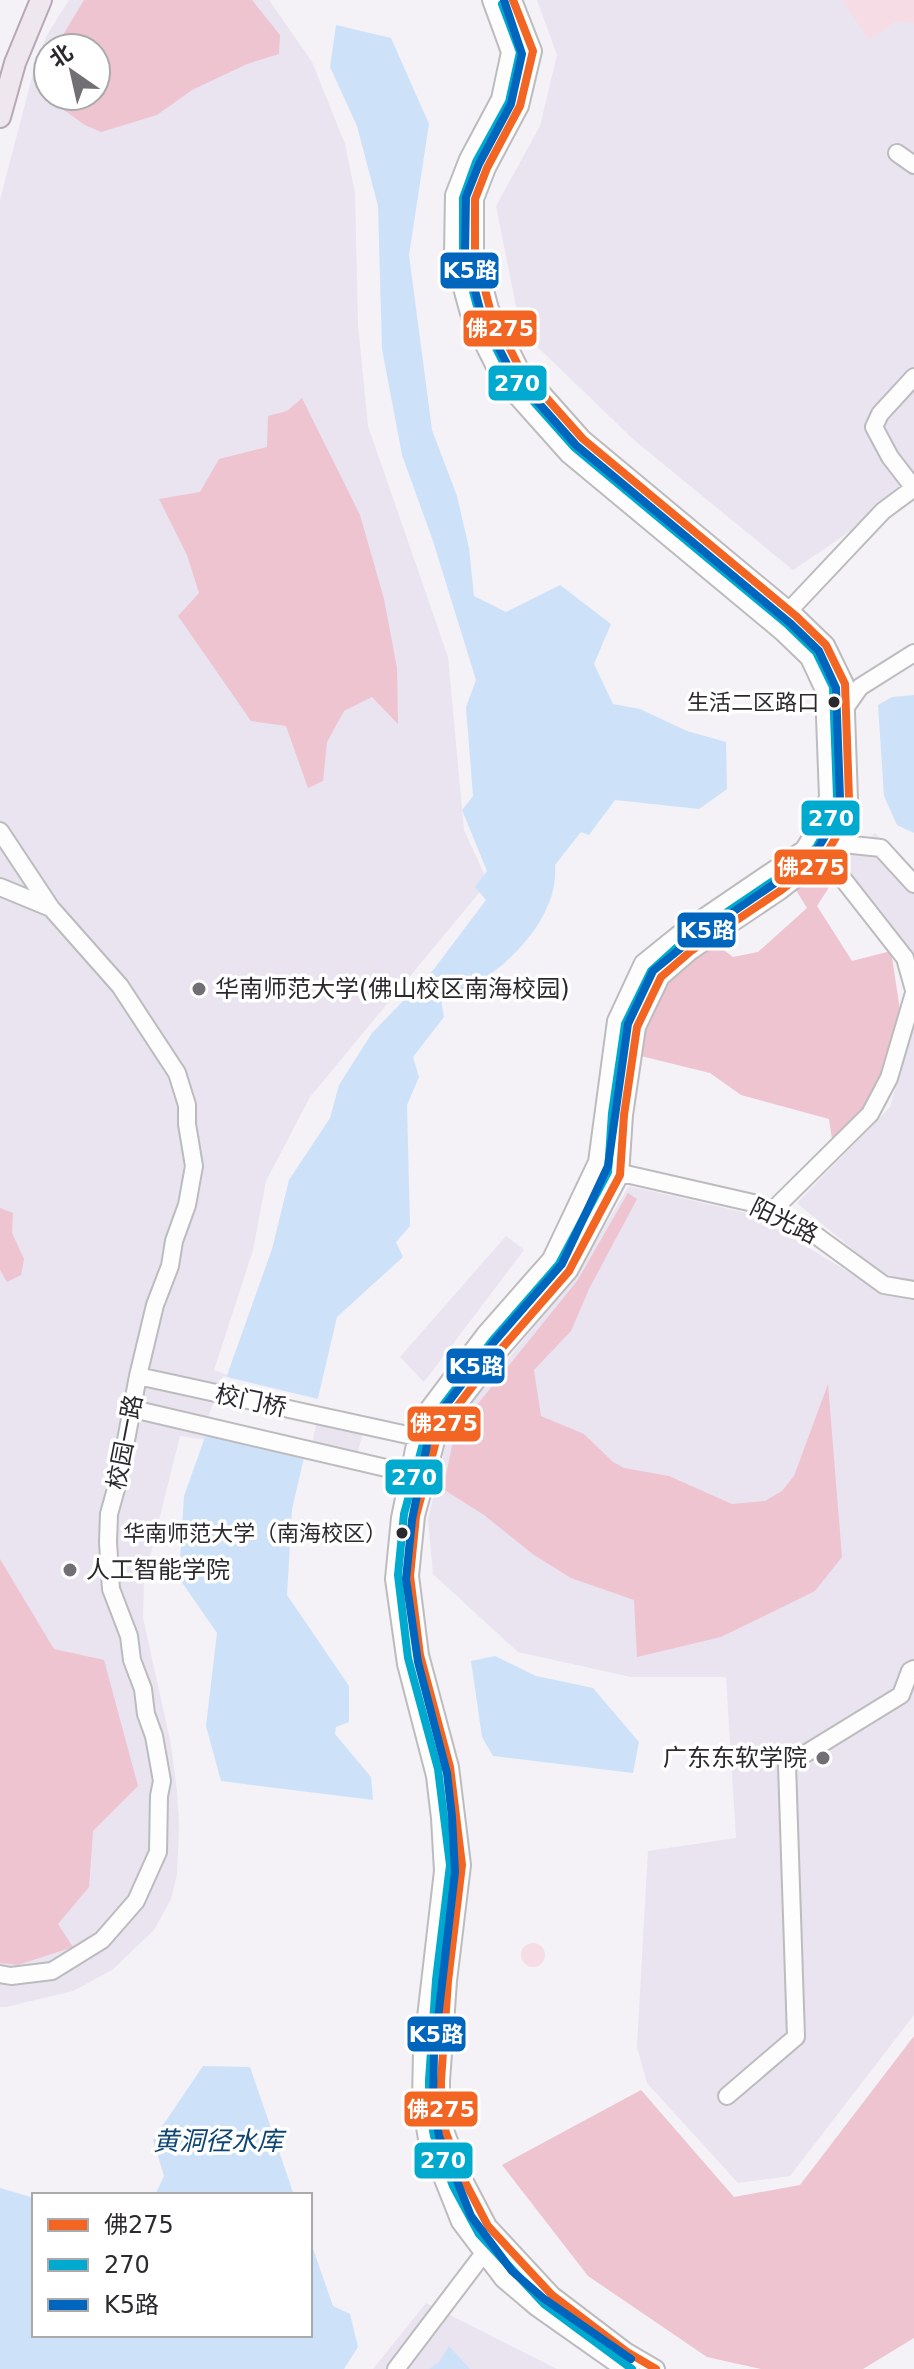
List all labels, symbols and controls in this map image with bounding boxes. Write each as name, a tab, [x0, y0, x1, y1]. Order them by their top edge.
north arrow	[32, 32, 112, 112]
text: 北	[45, 39, 77, 72]
line badge: K5路	[439, 251, 500, 290]
text: K5路	[443, 258, 497, 283]
line badge: 佛275	[462, 309, 538, 348]
text: 佛275	[466, 316, 534, 341]
line badge: 270	[487, 364, 548, 402]
text: 270	[494, 371, 540, 396]
place label: 生活二区路口	[687, 690, 819, 715]
marker: 生活二区路口	[826, 694, 842, 710]
line badge: 270	[800, 799, 861, 837]
text: 270	[808, 806, 854, 831]
line badge: 佛275	[773, 848, 849, 886]
text: 佛275	[777, 855, 845, 880]
line badge: K5路	[676, 911, 737, 949]
text: K5路	[680, 918, 734, 943]
place label: 华南师范大学(佛山校区南海校园)	[215, 975, 570, 1003]
marker: 华南师范大学(佛山校区南海校园)	[190, 980, 208, 998]
street label: 阳光路	[746, 1193, 822, 1249]
line badge: K5路	[445, 1347, 506, 1385]
text: K5路	[449, 1354, 503, 1379]
street label: 校门桥	[213, 1380, 289, 1422]
street label: 校园一路	[102, 1392, 148, 1492]
line badge: 佛275	[406, 1405, 482, 1443]
text: 佛275	[410, 1411, 478, 1436]
line badge: 270	[384, 1458, 444, 1496]
text: 270	[391, 1465, 437, 1490]
place label: 华南师范大学（南海校区）	[123, 1521, 387, 1546]
marker: 华南师范大学（南海校区）	[394, 1525, 410, 1541]
place label: 人工智能学院	[86, 1556, 230, 1584]
marker: 人工智能学院	[61, 1561, 79, 1579]
place label: 广东东软学院	[663, 1744, 807, 1772]
marker: 广东东软学院	[814, 1749, 832, 1767]
line badge: K5路	[406, 2015, 467, 2053]
text: K5路	[409, 2022, 463, 2047]
line badge: 佛275	[403, 2090, 479, 2128]
text: 佛275	[407, 2097, 475, 2122]
water label: 黄洞径水库	[153, 2126, 287, 2156]
line badge: 270	[413, 2141, 474, 2180]
text: 270	[420, 2148, 466, 2173]
legend	[32, 2193, 312, 2337]
text: 佛275	[104, 2211, 174, 2239]
text: 270	[104, 2251, 150, 2279]
text: K5路	[104, 2291, 159, 2319]

